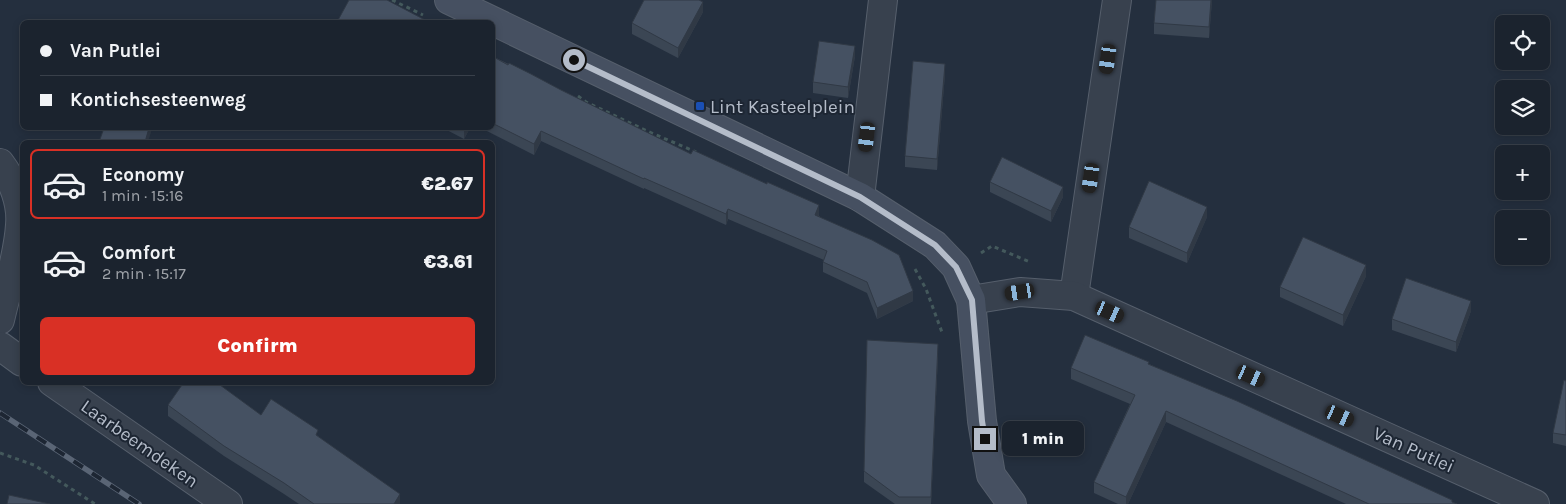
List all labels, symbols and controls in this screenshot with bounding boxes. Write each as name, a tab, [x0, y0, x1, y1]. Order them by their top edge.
map controls	[1495, 15, 1550, 265]
button: locate	[1495, 15, 1550, 70]
text: Van Putlei	[70, 40, 161, 62]
car	[1098, 43, 1117, 75]
route start	[563, 49, 585, 71]
button: layers	[1495, 80, 1550, 135]
text: Kontichsesteenweg	[70, 89, 246, 111]
place label: Lint Kasteelplein	[710, 96, 855, 118]
marker: Lint Kasteelplein	[694, 100, 706, 112]
car	[857, 121, 876, 153]
button: +	[1495, 145, 1550, 200]
icon: car	[42, 162, 87, 207]
car	[1081, 162, 1100, 194]
text: Economy	[102, 164, 184, 186]
text: €2.67	[422, 173, 473, 195]
text: 1 min · 15:16	[102, 186, 183, 205]
button: −	[1495, 210, 1550, 265]
icon: car	[42, 240, 87, 285]
text: Comfort	[102, 242, 176, 264]
text: €3.61	[424, 251, 473, 273]
text: 2 min · 15:17	[102, 264, 186, 283]
car	[1004, 282, 1035, 302]
car	[1093, 299, 1126, 325]
button: Confirm	[40, 317, 475, 375]
car	[1234, 363, 1267, 389]
street label: Laarbeemdeken	[77, 395, 202, 492]
car	[1323, 403, 1356, 429]
callout: 1 min	[1002, 422, 1085, 456]
street label: Van Putlei	[1370, 422, 1458, 478]
route end	[974, 428, 996, 450]
text: 1 min	[1022, 429, 1064, 448]

